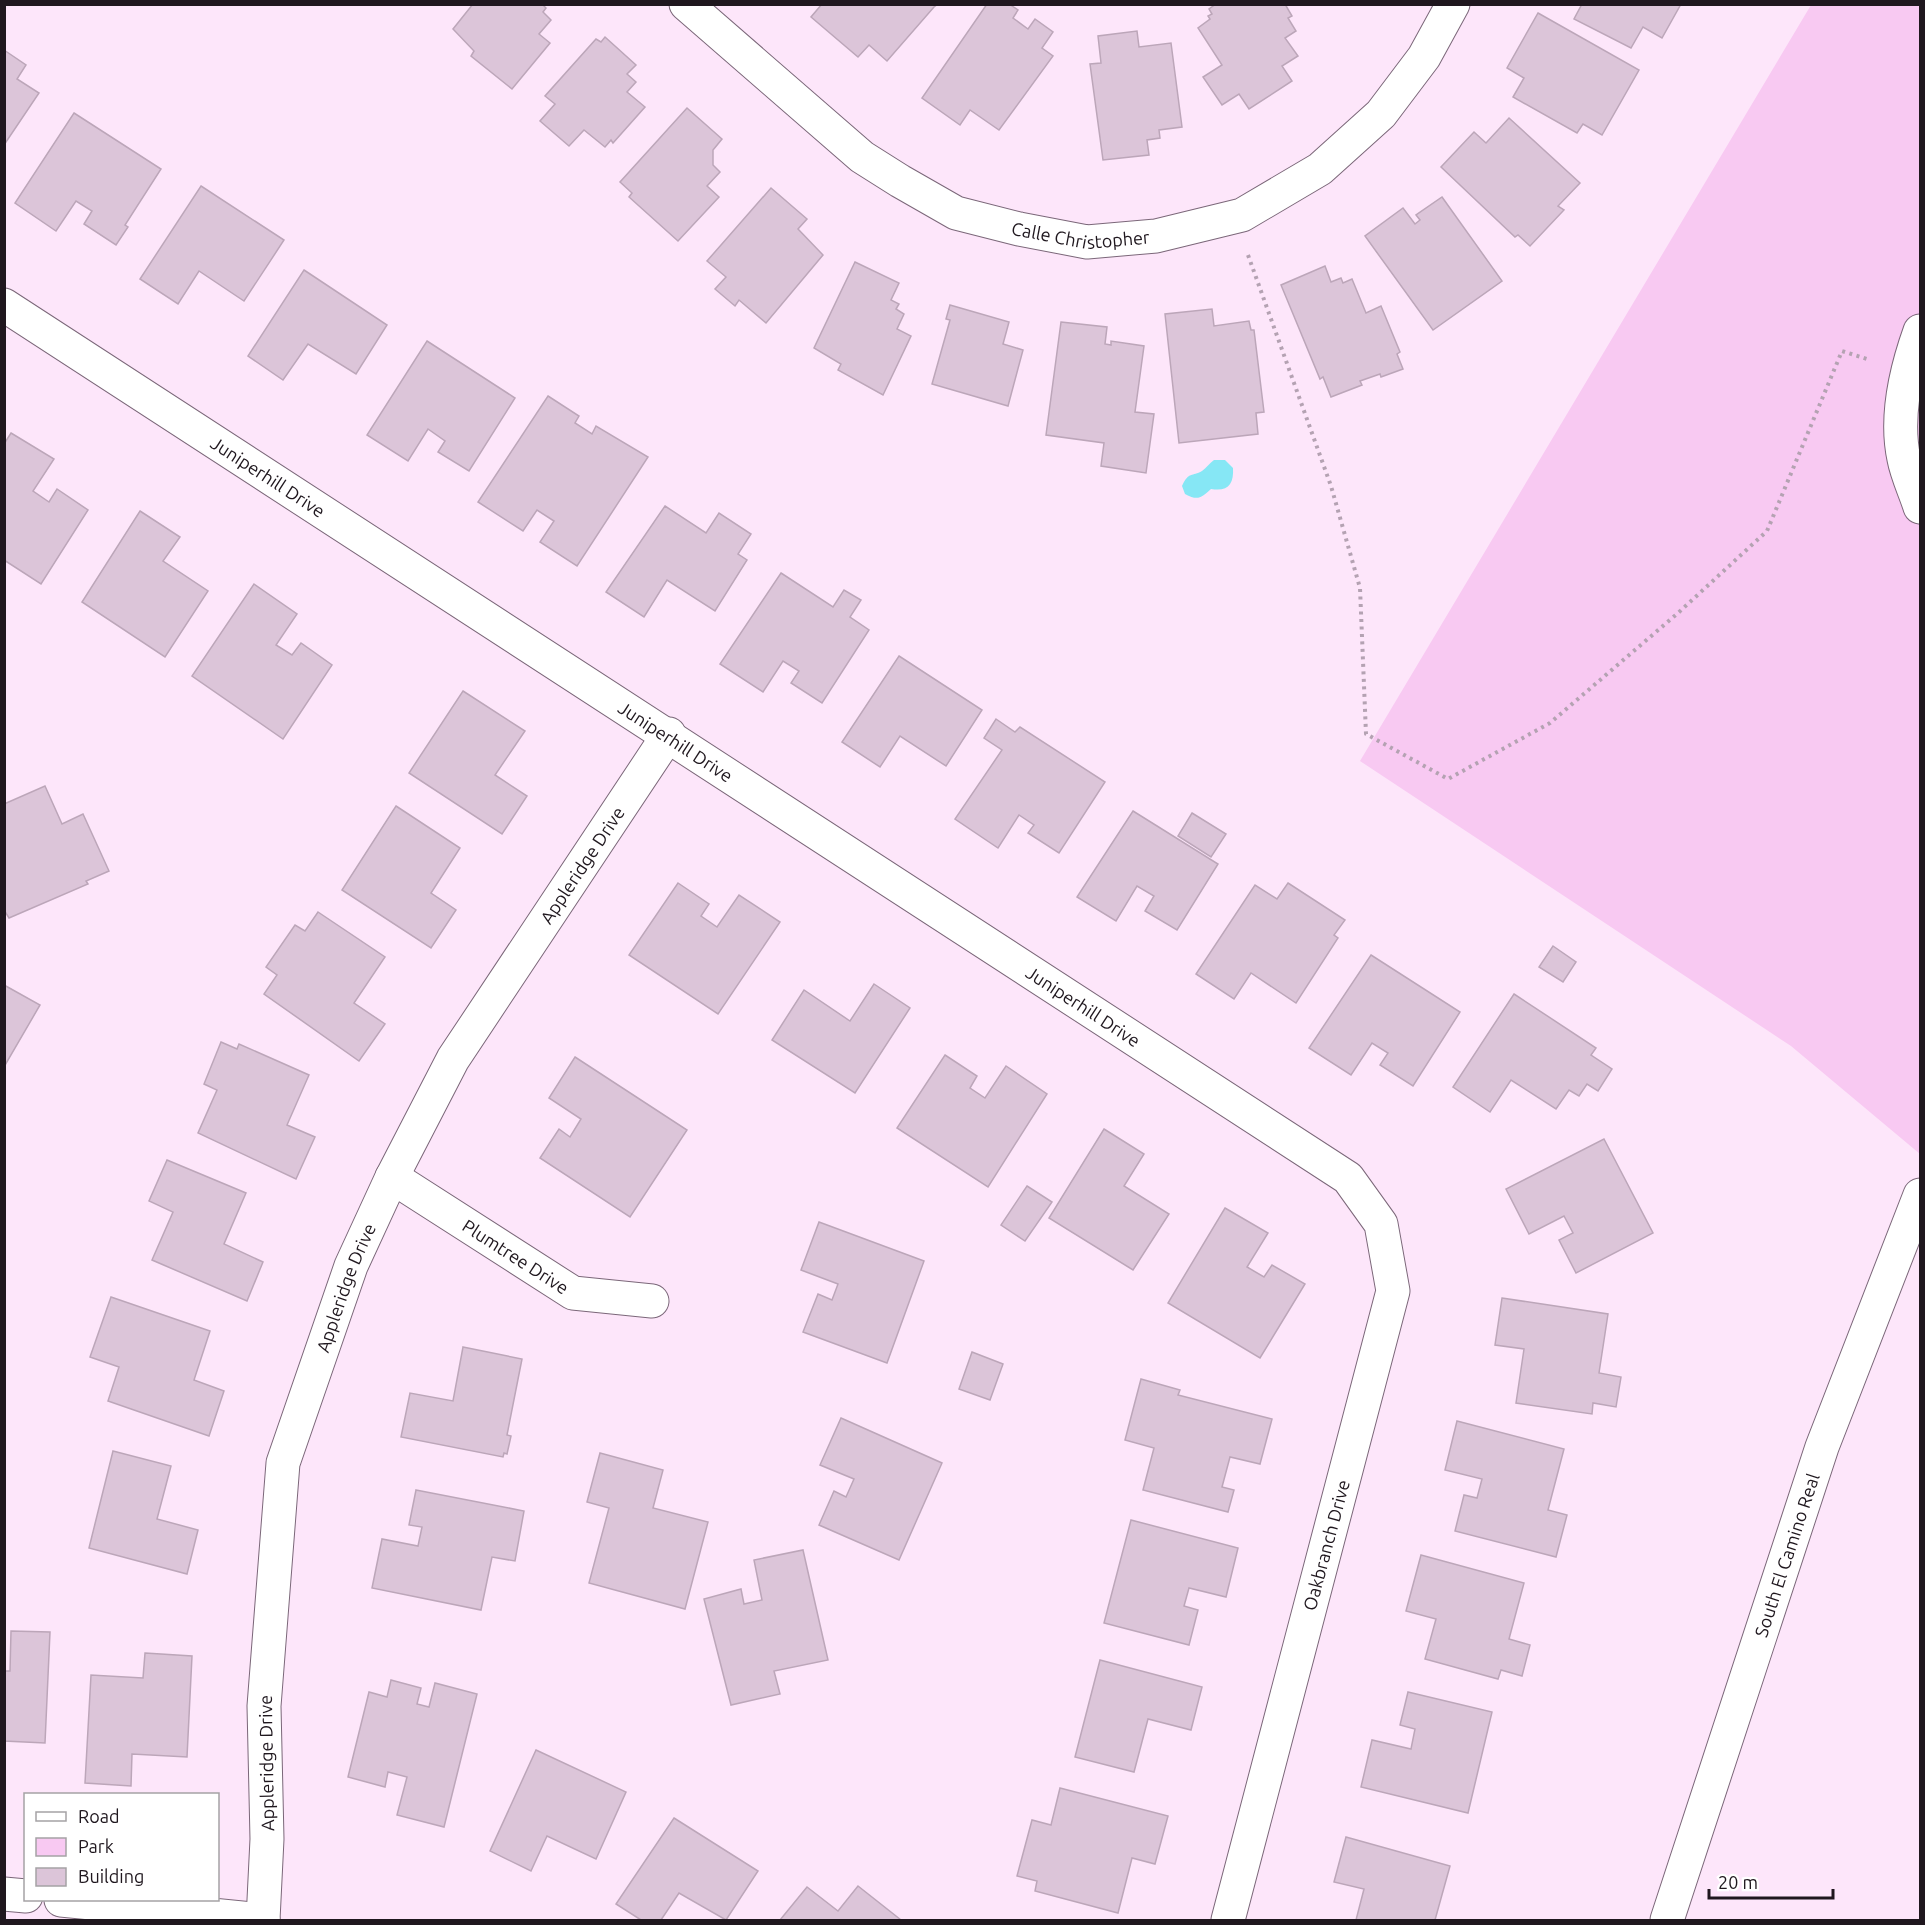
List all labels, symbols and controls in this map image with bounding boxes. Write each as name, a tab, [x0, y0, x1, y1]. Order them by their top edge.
street label: Calle Christopher	[1009, 218, 1151, 252]
street label: Juniperhill Drive	[207, 432, 329, 521]
street label: Juniperhill Drive	[615, 697, 736, 786]
street label: Appleridge Drive	[536, 803, 628, 927]
street label: Juniperhill Drive	[1023, 962, 1144, 1050]
street label: Plumtree Drive	[459, 1215, 572, 1298]
street label: Appleridge Drive	[312, 1220, 379, 1355]
street label: South El Camino Real	[1750, 1470, 1823, 1639]
street label: Oakbranch Drive	[1299, 1477, 1353, 1613]
street label: Appleridge Drive	[255, 1695, 277, 1831]
legend	[24, 1793, 219, 1901]
text: Road	[78, 1806, 120, 1826]
text: Park	[78, 1836, 114, 1856]
scale bar	[1709, 1862, 1834, 1900]
text: Building	[78, 1866, 144, 1886]
text: 20 m	[1718, 1872, 1758, 1892]

